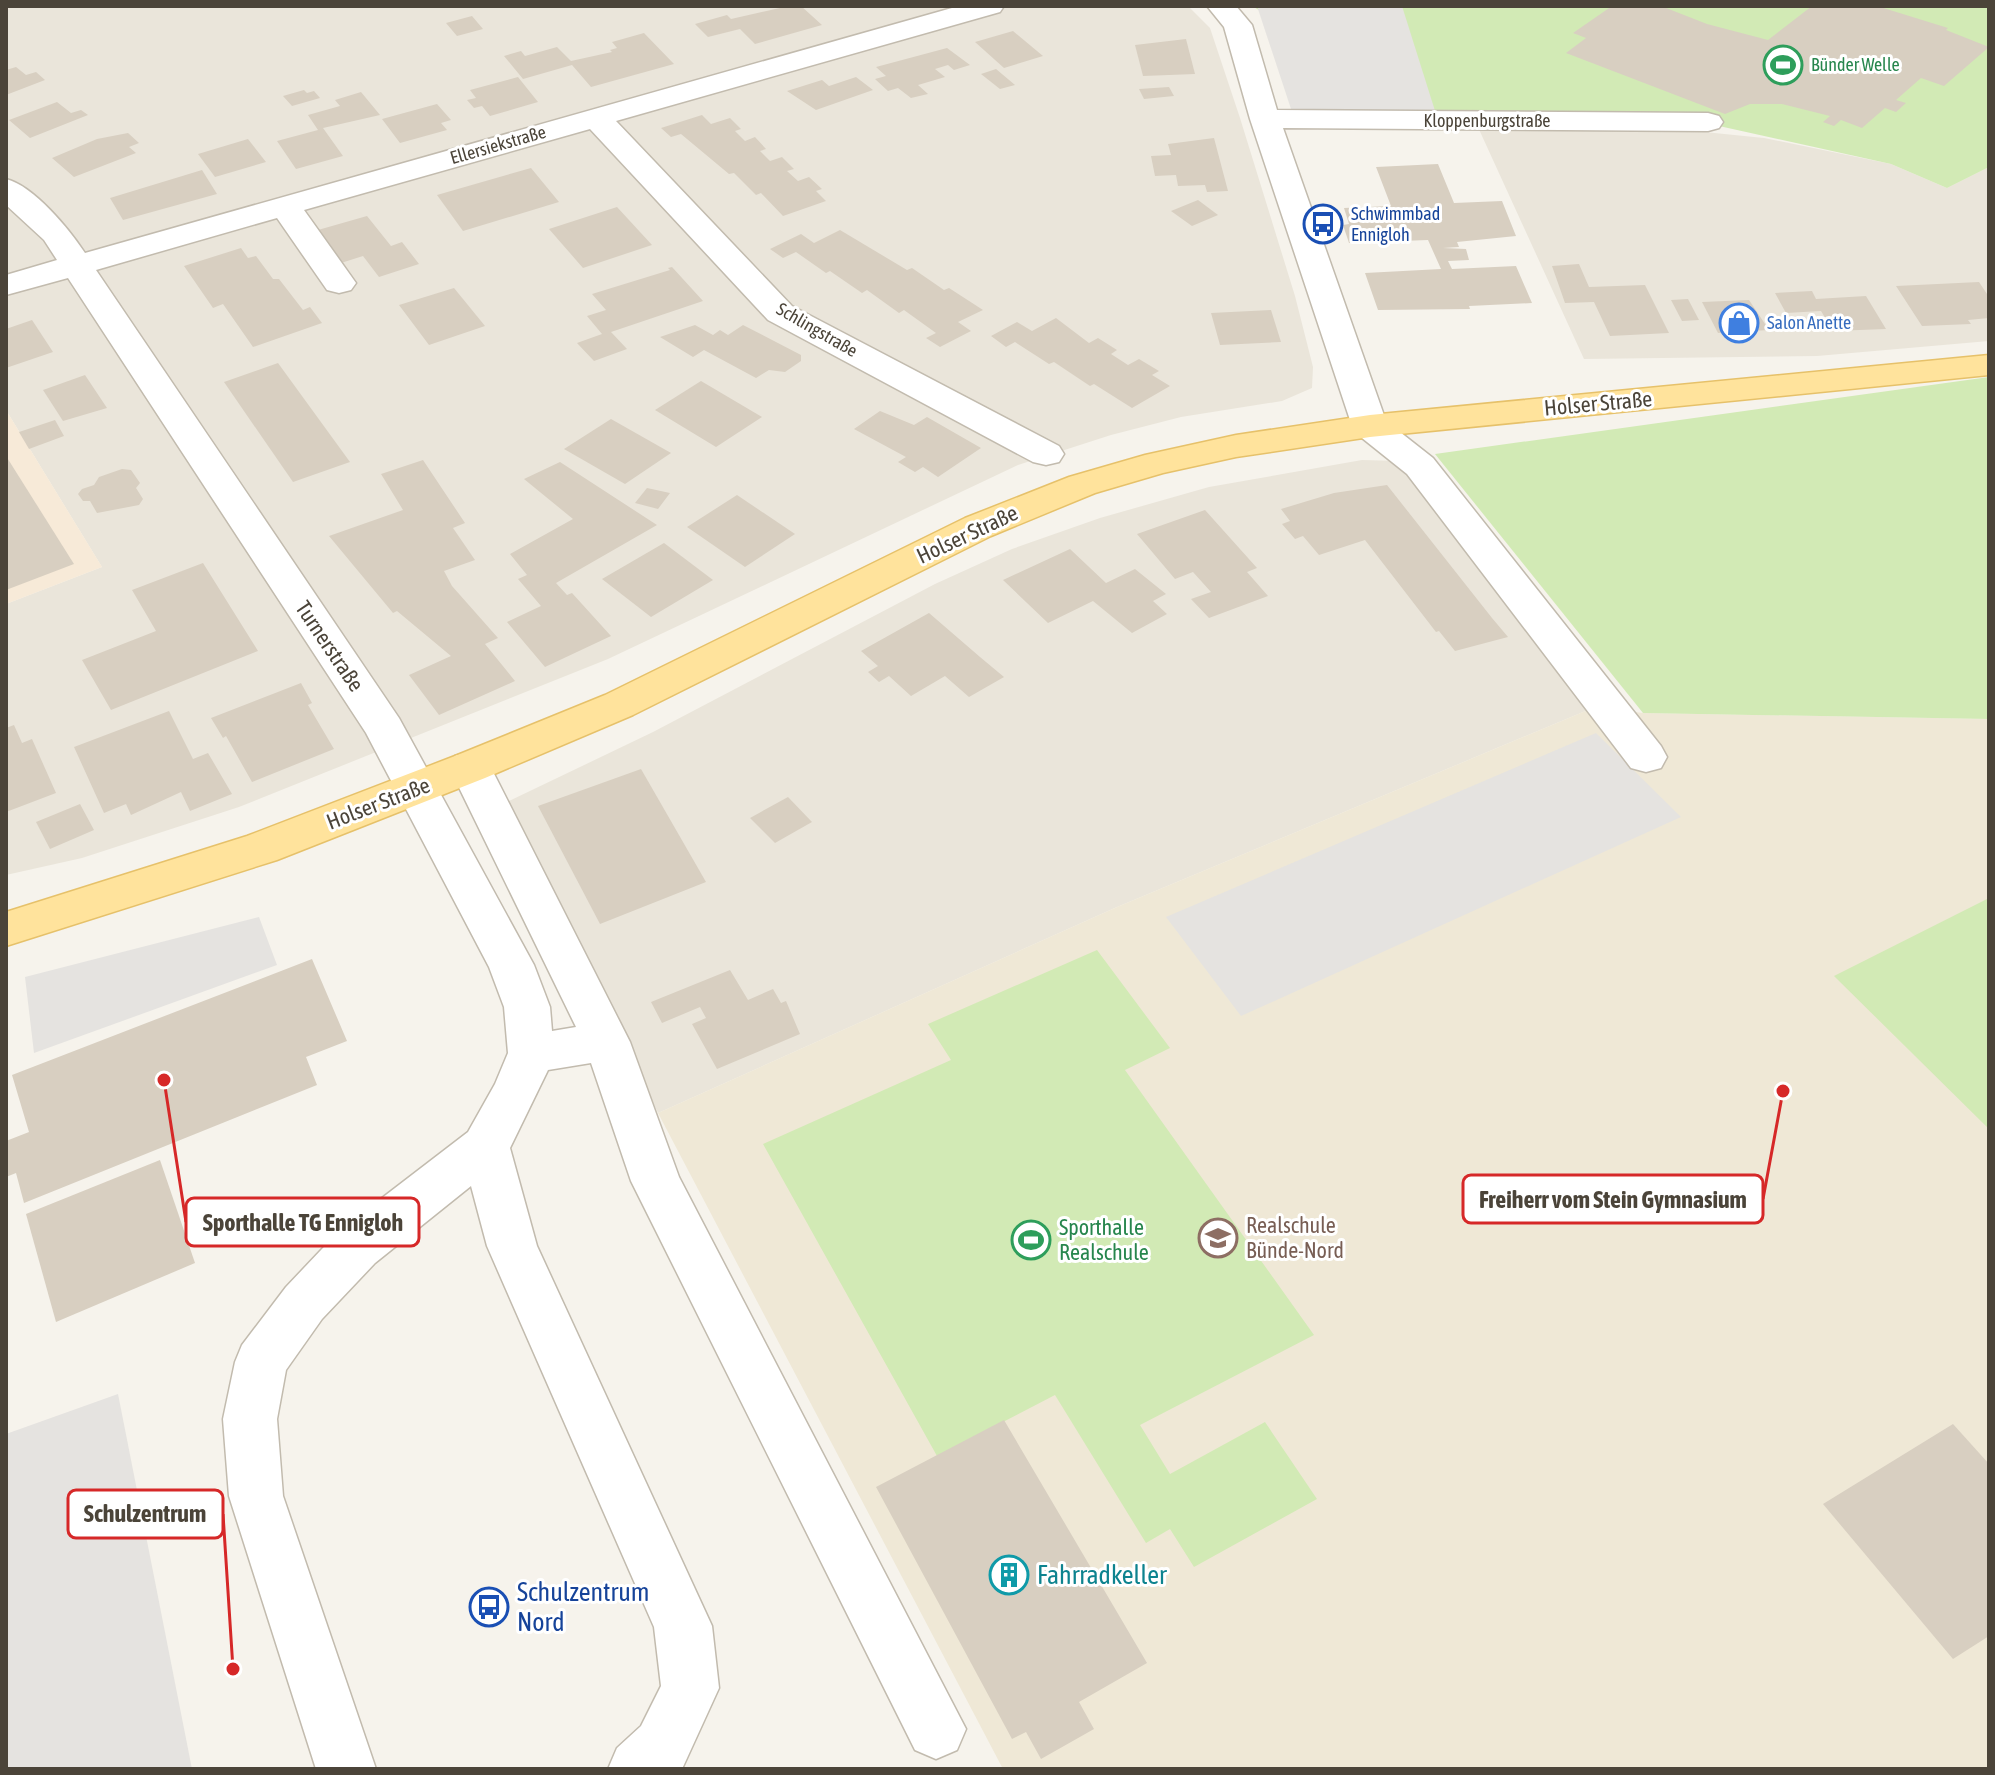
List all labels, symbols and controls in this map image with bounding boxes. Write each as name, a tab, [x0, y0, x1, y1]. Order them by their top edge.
sports icon: Bünder Welle	[1762, 44, 1804, 86]
place label: Bünder Welle	[1811, 54, 1900, 75]
street label: Kloppenburgstraße	[1423, 110, 1551, 131]
street label: Ellersiekstraße	[448, 121, 548, 168]
bus stop icon: Schwimmbad Ennigloh	[1302, 203, 1344, 245]
place label: Schwimmbad Ennigloh	[1351, 203, 1440, 245]
street label: Schlingstraße	[773, 298, 861, 361]
shop icon: Salon Anette	[1718, 302, 1760, 344]
place label: Salon Anette	[1767, 312, 1851, 333]
street label: Holser Straße	[1543, 385, 1653, 421]
street label: Holser Straße	[912, 499, 1022, 569]
street label: Turnerstraße	[290, 596, 370, 696]
street label: Holser Straße	[323, 771, 433, 835]
callout: Freiherr vom Stein Gymnasium	[1463, 1175, 1763, 1223]
text: Freiherr vom Stein Gymnasium	[1479, 1186, 1747, 1213]
callout: Sporthalle TG Ennigloh	[186, 1198, 419, 1246]
text: Sporthalle TG Ennigloh	[203, 1209, 403, 1236]
place label: Realschule Bünde-Nord	[1246, 1212, 1344, 1263]
place label: Sporthalle Realschule	[1059, 1214, 1149, 1265]
school or university icon: Realschule Bünde-Nord	[1197, 1217, 1239, 1259]
sports icon: Sporthalle Realschule	[1010, 1219, 1052, 1261]
callout: Schulzentrum	[68, 1490, 223, 1538]
text: Schulzentrum	[84, 1500, 206, 1527]
building icon: Fahrradkeller	[988, 1554, 1030, 1596]
place label: Fahrradkeller	[1037, 1560, 1167, 1590]
place label: Schulzentrum Nord	[517, 1577, 650, 1637]
bus stop icon: Schulzentrum Nord	[468, 1586, 510, 1628]

